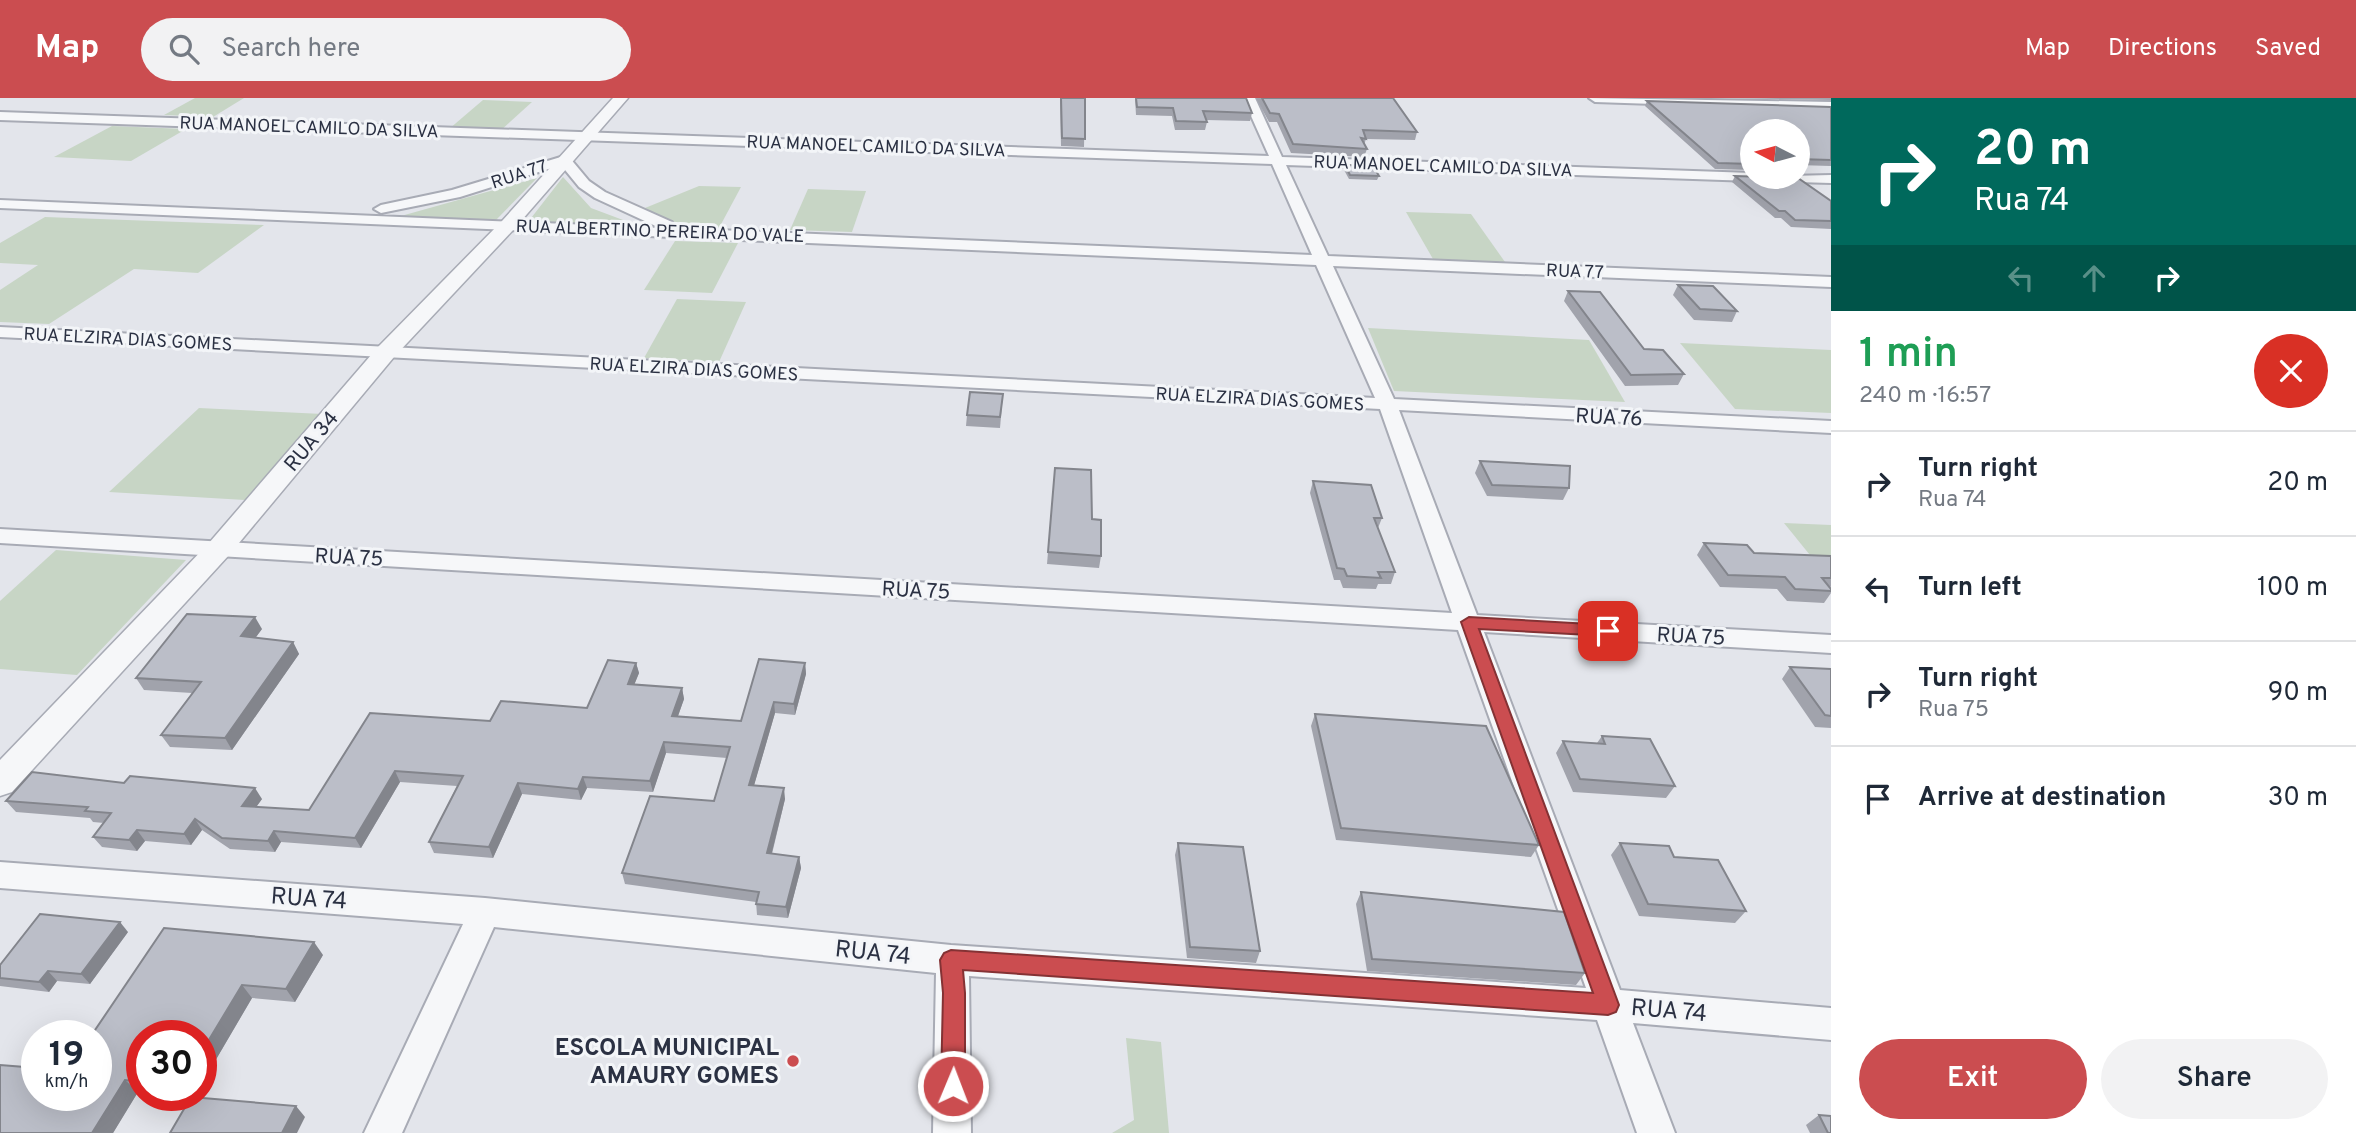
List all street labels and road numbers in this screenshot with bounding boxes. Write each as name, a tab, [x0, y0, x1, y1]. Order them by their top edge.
street label: RUA MANOEL CAMILO DA SILVA	[179, 112, 439, 145]
street label: RUA MANOEL CAMILO DA SILVA	[746, 131, 1006, 164]
street label: RUA MANOEL CAMILO DA SILVA	[1313, 151, 1573, 184]
street label: RUA 77	[488, 156, 551, 195]
street label: RUA ALBERTINO PEREIRA DO VALE	[515, 216, 805, 249]
street label: RUA 77	[1546, 260, 1604, 285]
street label: RUA ELZIRA DIAS GOMES	[23, 324, 233, 357]
street label: RUA ELZIRA DIAS GOMES	[589, 354, 799, 387]
street label: RUA ELZIRA DIAS GOMES	[1155, 384, 1365, 417]
street label: RUA 76	[1575, 403, 1643, 434]
street label: RUA 34	[279, 406, 345, 478]
street label: RUA 75	[314, 543, 384, 574]
street label: RUA 75	[881, 576, 951, 607]
street label: RUA 75	[1656, 622, 1726, 653]
street label: RUA 74	[270, 882, 348, 918]
street label: RUA 74	[833, 935, 912, 973]
street label: RUA 74	[1629, 994, 1708, 1030]

